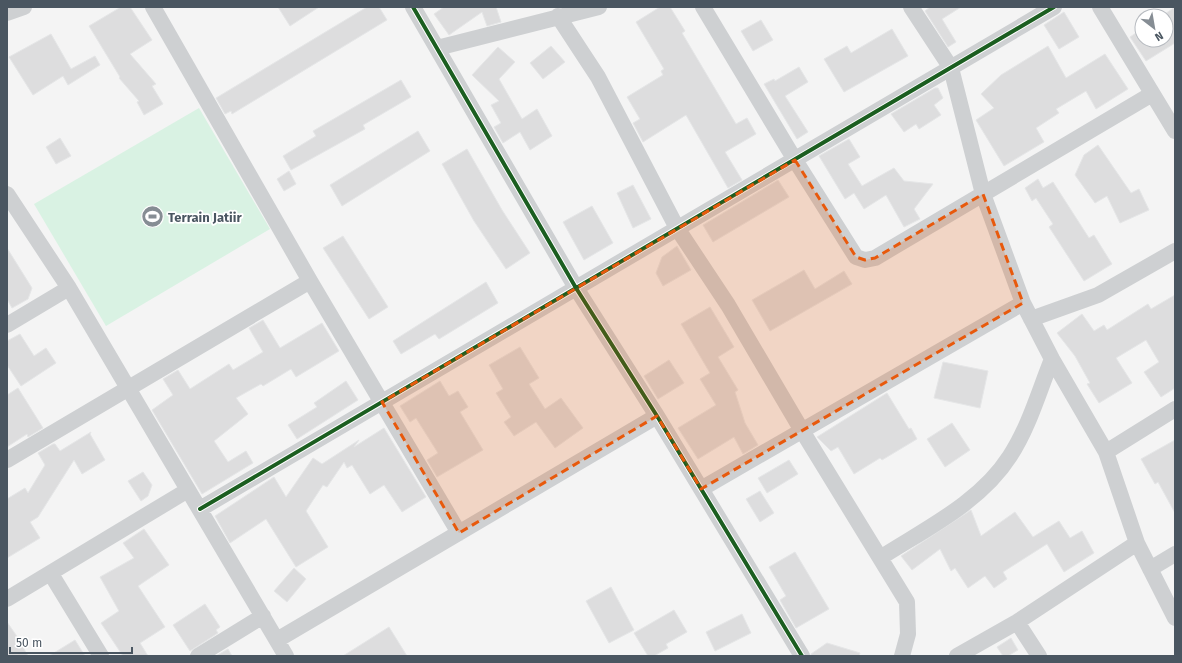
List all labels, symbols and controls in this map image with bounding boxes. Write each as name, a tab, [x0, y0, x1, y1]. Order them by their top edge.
north arrow	[1134, 8, 1174, 48]
text: N	[1152, 29, 1165, 44]
sports icon: Terrain Jatiir	[139, 204, 165, 230]
place label: Terrain Jatiir	[168, 210, 242, 225]
scale bar	[10, 629, 132, 655]
text: 50 m	[16, 636, 42, 650]

